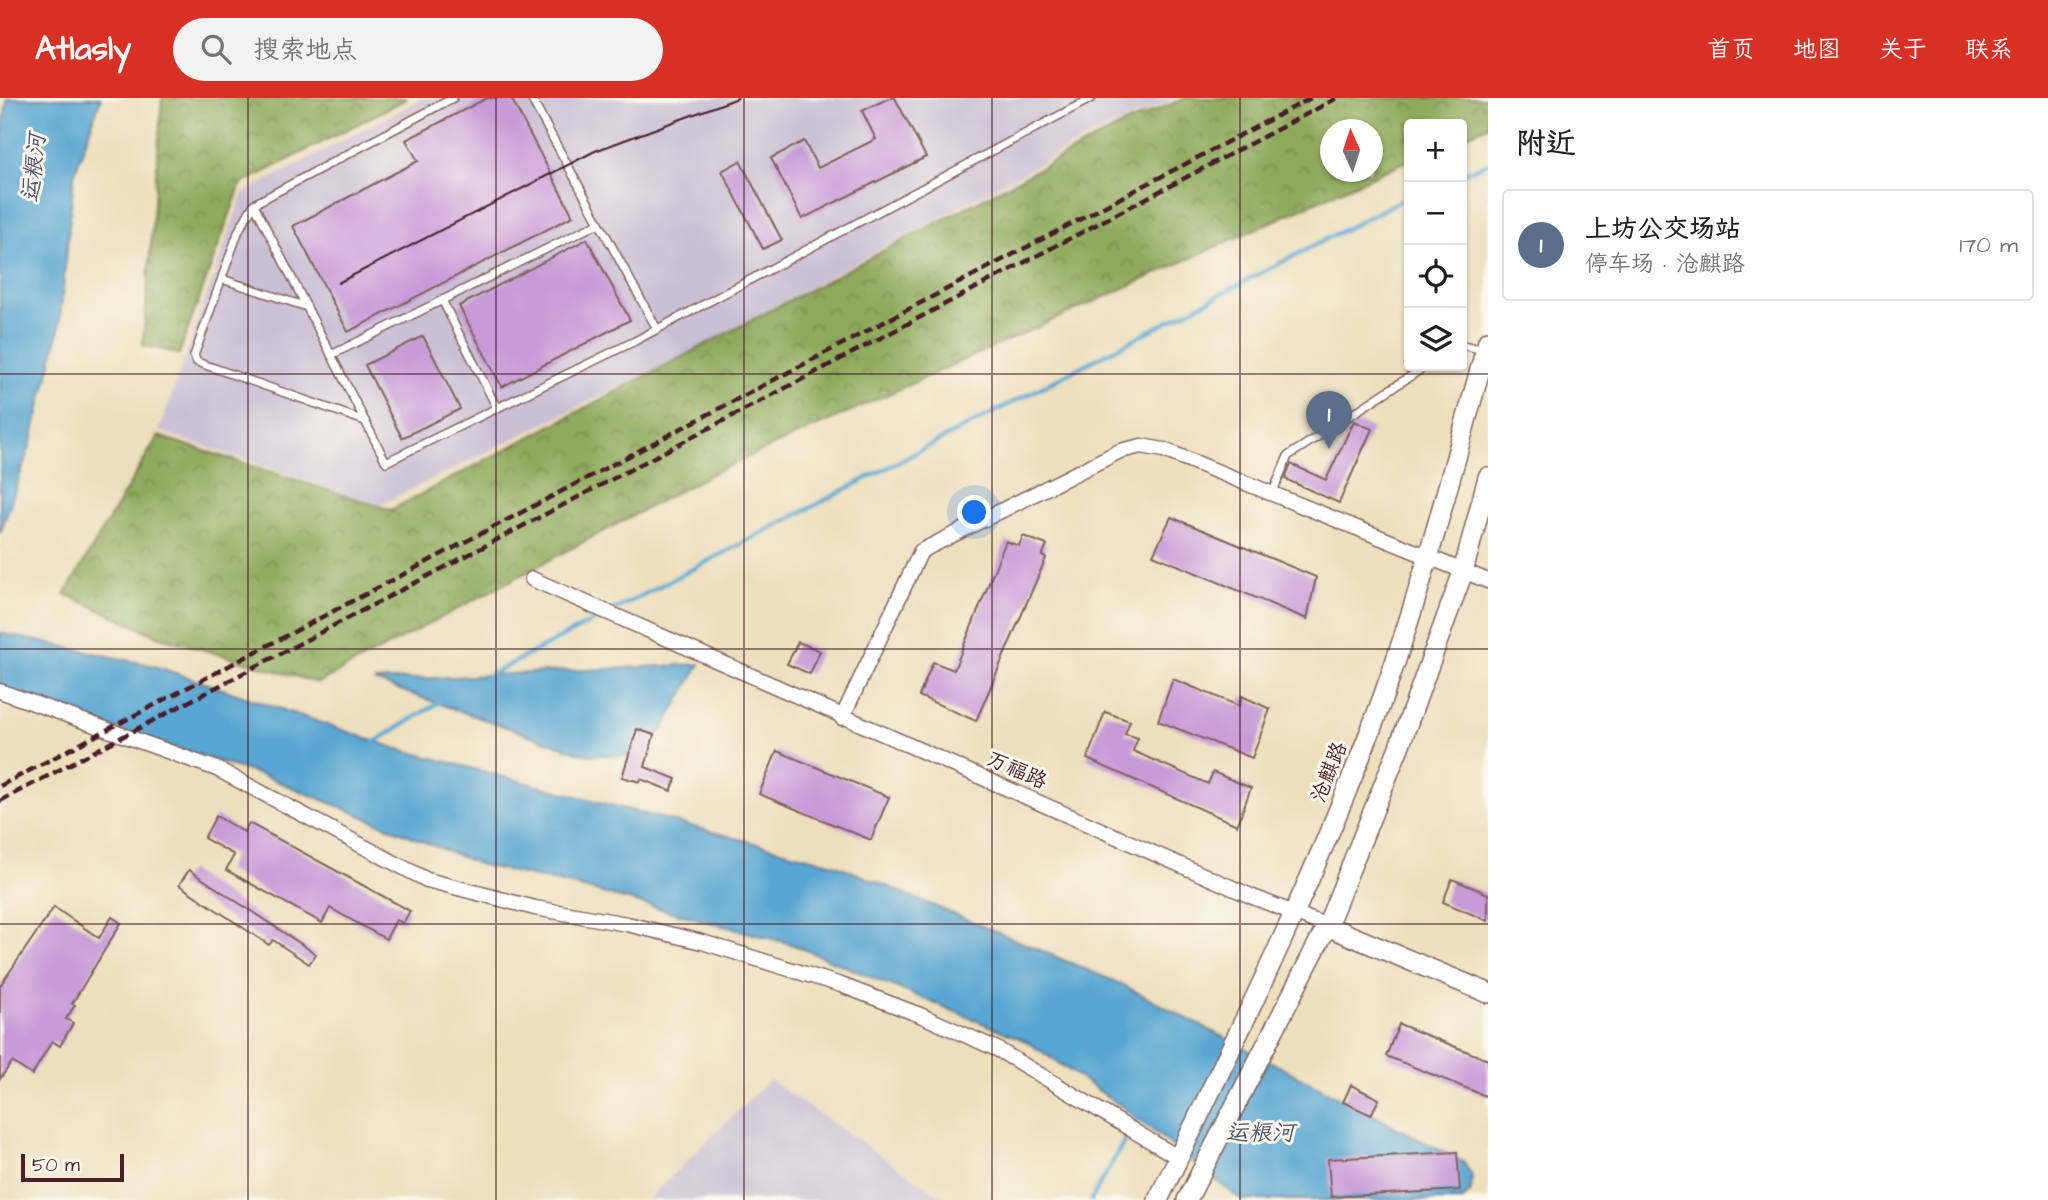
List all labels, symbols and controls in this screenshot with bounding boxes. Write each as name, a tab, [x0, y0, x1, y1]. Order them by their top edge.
search box	[173, 18, 663, 81]
text: Atlasly	[35, 26, 131, 72]
icon: search	[197, 30, 235, 68]
text: 搜索地点	[253, 32, 357, 68]
text: 首页	[1707, 33, 1755, 67]
text: 地图	[1793, 33, 1841, 67]
text: 关于	[1879, 33, 1927, 67]
text: 联系	[1965, 33, 2013, 67]
north arrow	[1320, 119, 1383, 182]
map controls	[1404, 119, 1467, 371]
button: +	[1404, 119, 1467, 182]
text: 附近	[1516, 123, 1576, 165]
water label: 运粮河	[14, 128, 54, 204]
button: −	[1404, 182, 1467, 245]
text: 上坊公交场站	[1585, 211, 1741, 247]
text: 1	[1540, 229, 1542, 261]
text: 170 m	[1959, 229, 2018, 261]
button: locate	[1404, 245, 1467, 308]
text: 停车场 · 沧麒路	[1585, 248, 1745, 280]
button: layers	[1404, 308, 1467, 371]
pin: 1	[1306, 391, 1352, 449]
your location	[957, 495, 991, 529]
street label: 沧麒路	[1304, 737, 1354, 807]
street label: 万福路	[982, 744, 1052, 796]
water label: 运粮河	[1226, 1117, 1299, 1149]
scale bar	[21, 1151, 124, 1183]
text: 50 m	[32, 1152, 80, 1179]

